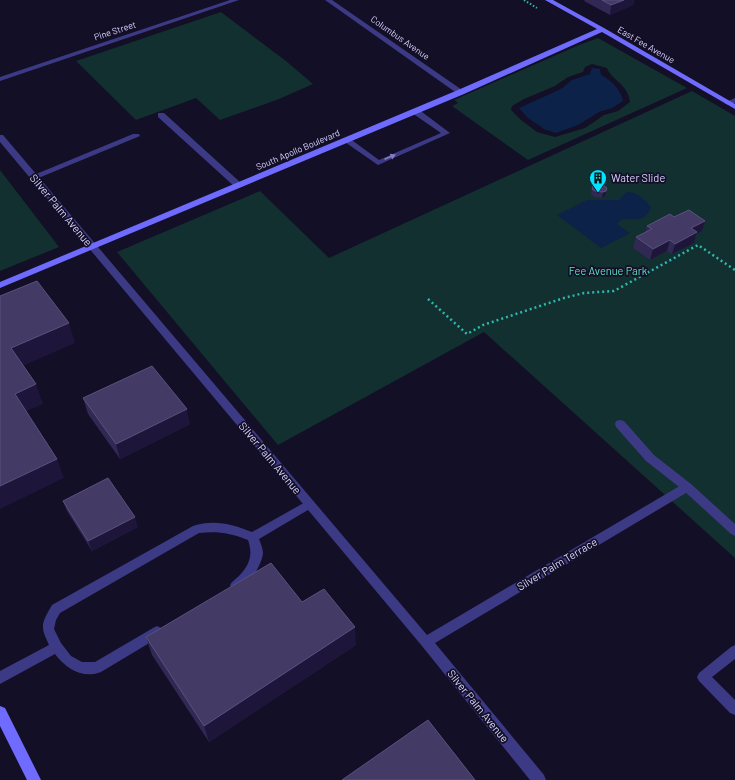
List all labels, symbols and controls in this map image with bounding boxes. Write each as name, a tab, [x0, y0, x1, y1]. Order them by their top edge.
street label: Columbus Avenue	[369, 13, 432, 62]
street label: Pine Street	[92, 19, 137, 42]
street label: East Fee Avenue	[616, 24, 677, 65]
street label: South Apollo Boulevard	[254, 127, 341, 172]
one-way arrow	[385, 154, 396, 160]
building icon: Water Slide	[588, 168, 608, 193]
street label: Silver Palm Avenue	[28, 171, 95, 248]
place label: Water Slide	[611, 171, 665, 184]
park label: Fee Avenue Park	[569, 264, 648, 277]
street label: Silver Palm Avenue	[237, 419, 304, 496]
street label: Silver Palm Terrace	[514, 534, 599, 593]
street label: Silver Palm Avenue	[445, 667, 512, 745]

